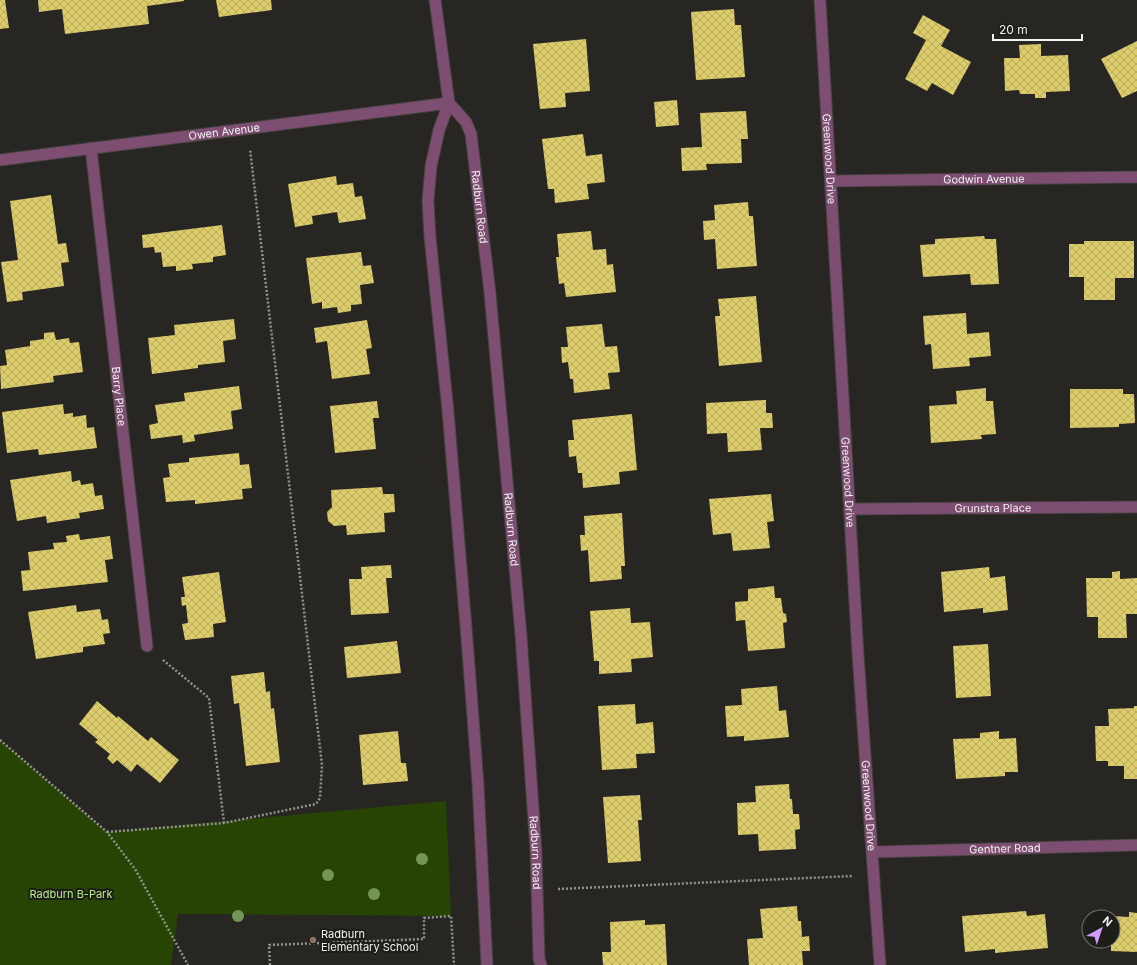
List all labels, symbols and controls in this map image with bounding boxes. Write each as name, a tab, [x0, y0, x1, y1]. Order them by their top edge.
scale bar	[993, 16, 1082, 42]
text: 20 m	[999, 22, 1028, 37]
street label: Greenwood Drive	[820, 113, 839, 204]
street label: Owen Avenue	[188, 120, 261, 143]
street label: Radburn Road	[468, 170, 491, 244]
street label: Godwin Avenue	[943, 171, 1025, 187]
street label: Barry Place	[109, 366, 129, 427]
street label: Greenwood Drive	[838, 436, 858, 528]
street label: Radburn Road	[501, 492, 522, 567]
street label: Grunstra Place	[955, 501, 1031, 515]
street label: Greenwood Drive	[858, 760, 879, 851]
street label: Radburn Road	[527, 815, 544, 889]
street label: Gentner Road	[969, 841, 1041, 856]
park label: Radburn B-Park	[30, 887, 112, 901]
north arrow	[1081, 909, 1121, 949]
text: N	[1100, 913, 1115, 929]
place label: Radburn Elementary School	[321, 927, 418, 954]
marker: Radburn Elementary School	[308, 935, 318, 945]

